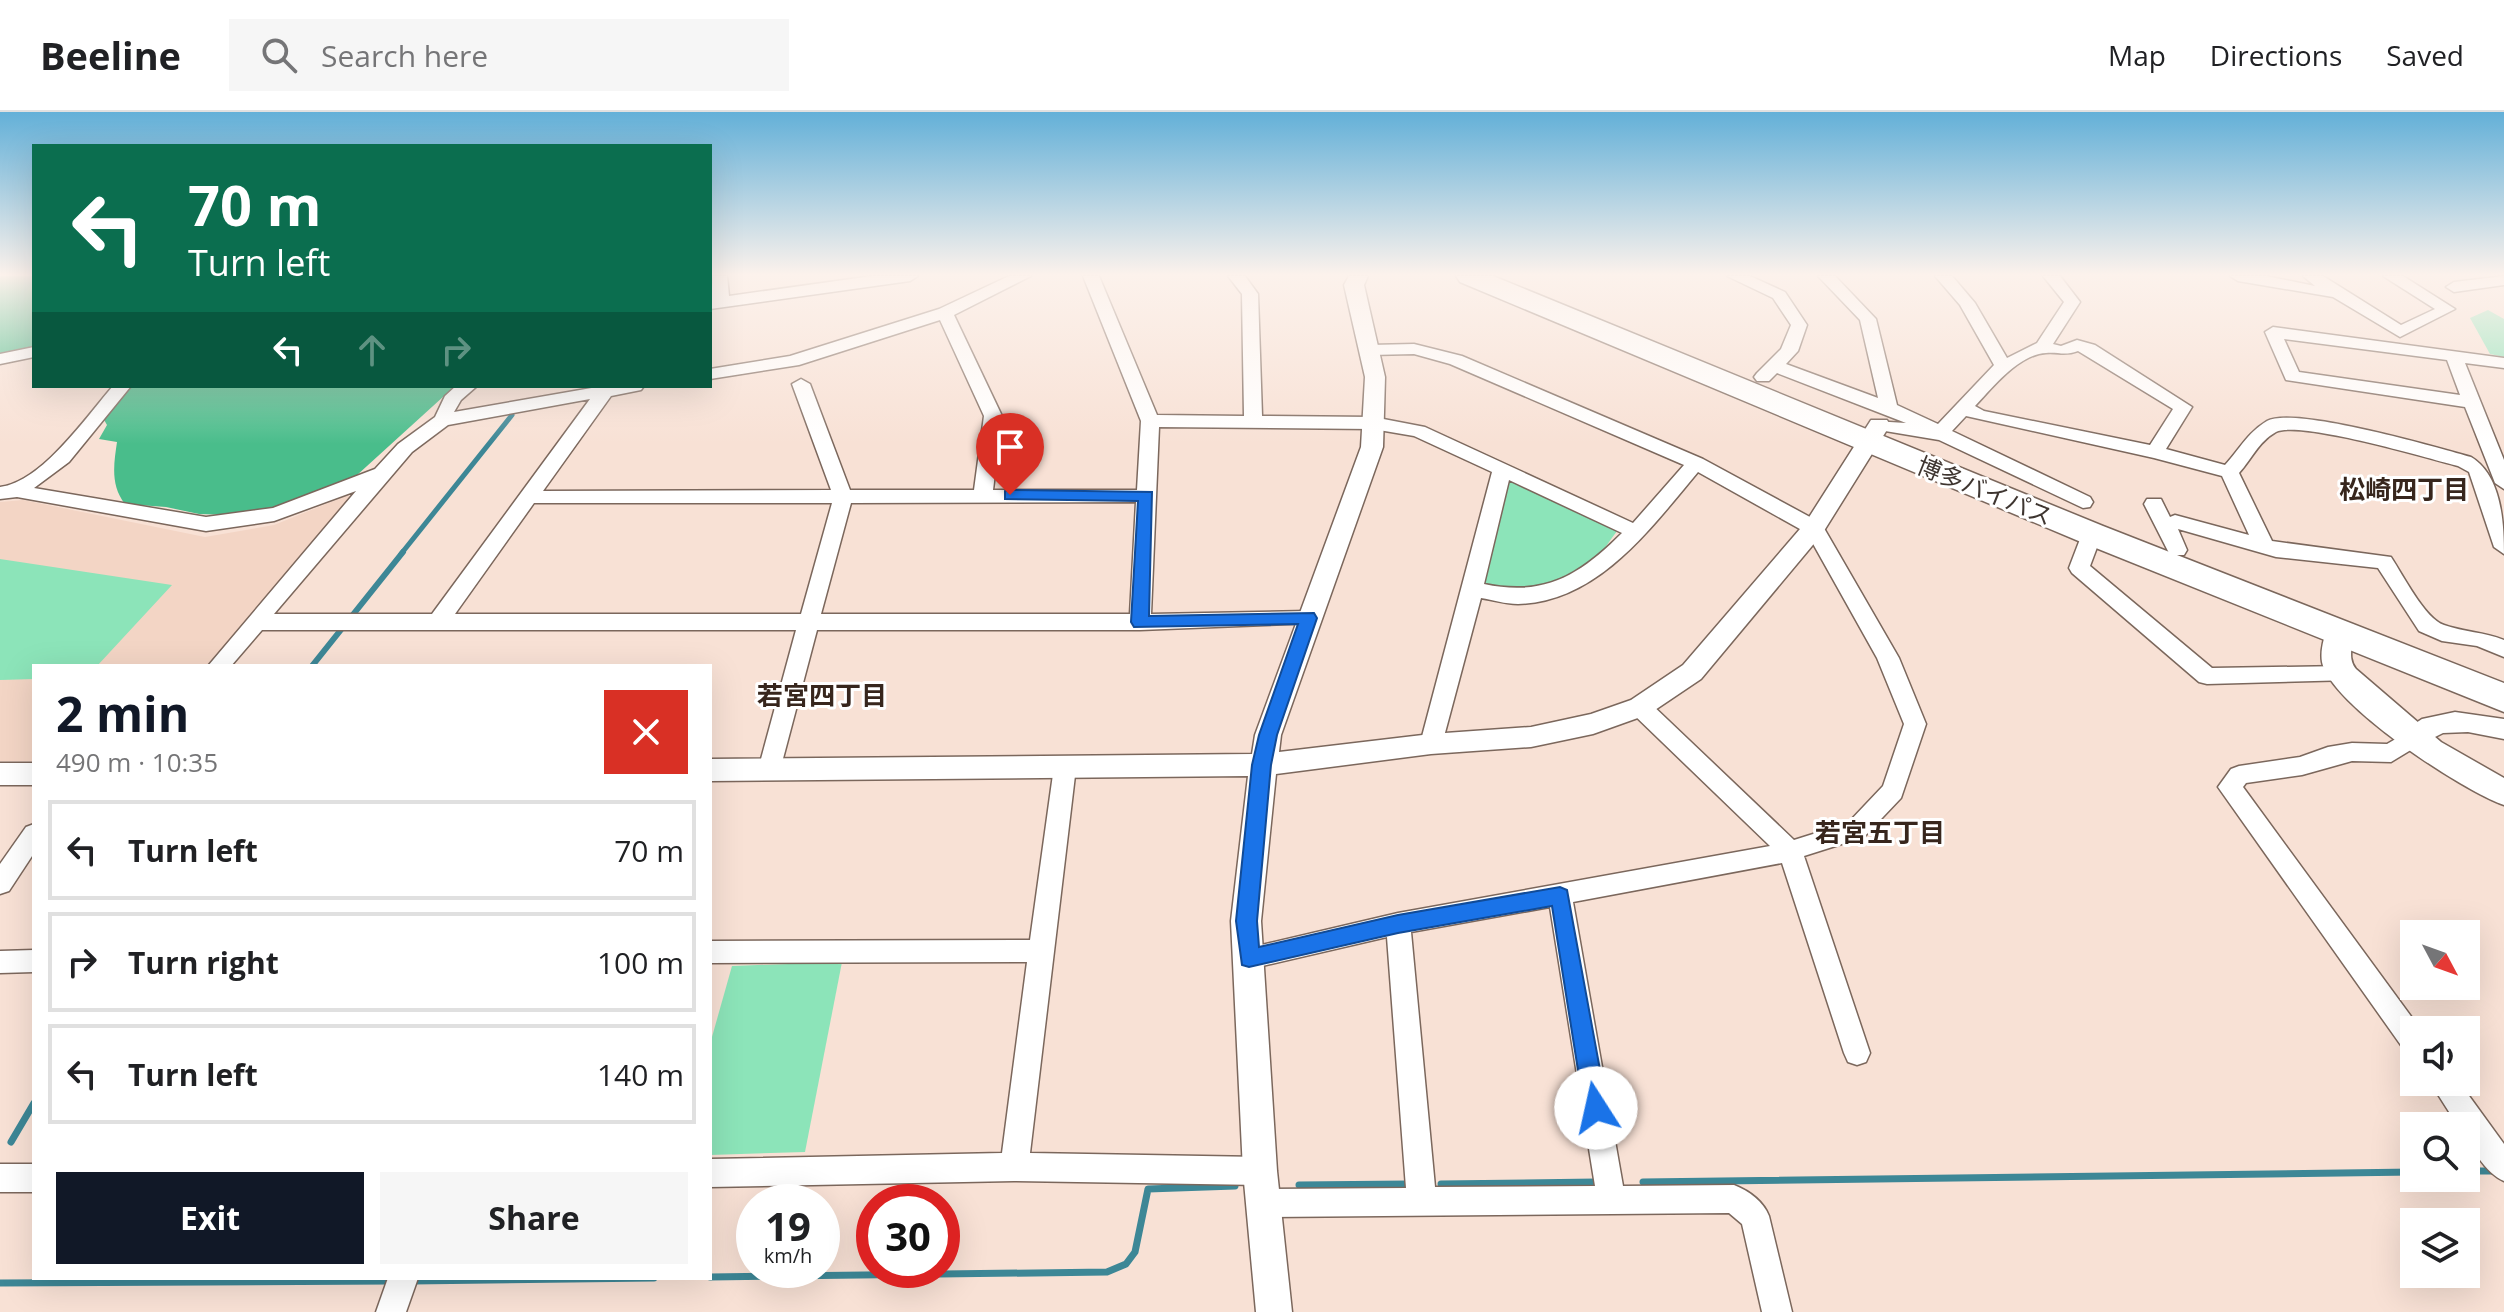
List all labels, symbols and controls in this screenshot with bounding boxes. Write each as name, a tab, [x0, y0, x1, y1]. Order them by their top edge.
search box	[229, 19, 789, 91]
text: Beeline	[40, 29, 181, 81]
icon: search	[257, 33, 301, 77]
text: Search here	[321, 35, 488, 76]
text: Map	[2108, 36, 2166, 74]
text: Directions	[2210, 36, 2342, 74]
text: Saved	[2386, 36, 2464, 74]
text: 70 m	[188, 166, 322, 242]
icon: left	[56, 176, 160, 280]
text: Turn left	[188, 238, 330, 287]
icon: left	[266, 328, 310, 372]
icon: ahead	[350, 328, 394, 372]
icon: right	[434, 328, 478, 372]
pin	[976, 413, 1044, 495]
icon: arrive	[988, 425, 1032, 469]
street label: 博多バイパス	[1912, 448, 2058, 532]
district label: 松崎四丁目	[2339, 471, 2469, 507]
district label: 若宮四丁目	[757, 677, 887, 713]
text: 2 min	[56, 681, 189, 746]
button: close	[604, 690, 688, 774]
text: 490 m · 10:35	[56, 744, 218, 780]
district label: 若宮五丁目	[1815, 814, 1945, 850]
icon: left	[60, 828, 104, 872]
text: Turn left	[128, 830, 258, 871]
text: 70 m	[614, 830, 684, 871]
north arrow	[2400, 920, 2480, 1000]
map controls	[2400, 920, 2480, 1288]
icon: right	[60, 940, 104, 984]
text: Turn right	[128, 942, 279, 983]
text: 100 m	[597, 942, 684, 983]
button: sound	[2400, 1016, 2480, 1096]
icon: left	[60, 1052, 104, 1096]
text: Turn left	[128, 1054, 258, 1095]
text: 140 m	[597, 1054, 684, 1095]
position arrow	[1554, 1066, 1638, 1150]
button: search	[2400, 1112, 2480, 1192]
button: Exit	[56, 1172, 364, 1264]
button: Share	[380, 1172, 688, 1264]
speed limit sign: 30	[856, 1184, 960, 1288]
text: 19	[765, 1198, 811, 1253]
button: layers	[2400, 1208, 2480, 1288]
text: km/h	[764, 1242, 812, 1269]

